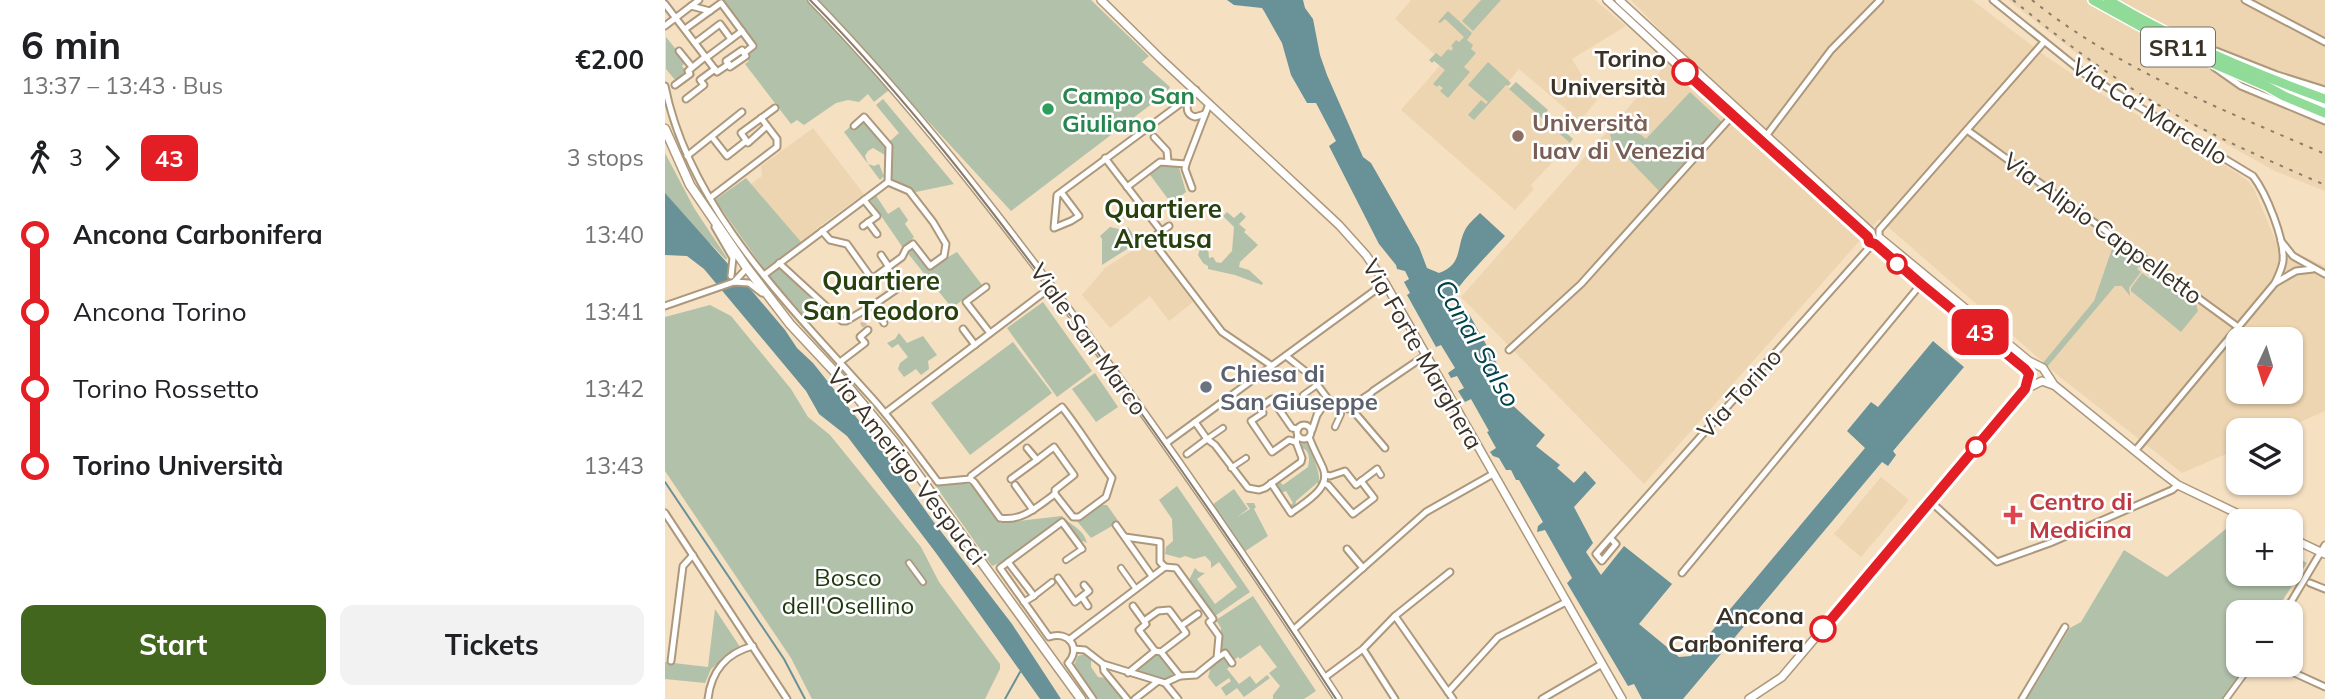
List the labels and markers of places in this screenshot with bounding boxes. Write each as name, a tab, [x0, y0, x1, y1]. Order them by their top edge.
place label: Torino Università	[1550, 43, 1666, 101]
marker: Torino Università	[1672, 59, 1698, 85]
place label: Campo San Giuliano	[1062, 80, 1195, 138]
marker: Campo San Giuliano	[1040, 101, 1056, 117]
place label: Università Iuav di Venezia	[1532, 107, 1705, 165]
marker: Università Iuav di Venezia	[1510, 128, 1526, 144]
unlabelled marker	[1887, 254, 1907, 274]
place label: Chiesa di San Giuseppe	[1220, 358, 1378, 416]
marker: Chiesa di San Giuseppe	[1198, 379, 1214, 395]
unlabelled marker	[1966, 437, 1986, 457]
place label: Centro di Medicina	[2029, 486, 2133, 544]
marker: Centro di Medicina	[2003, 505, 2023, 525]
place label: Ancona Carbonifera	[1668, 600, 1804, 658]
marker: Ancona Carbonifera	[1810, 616, 1836, 642]

